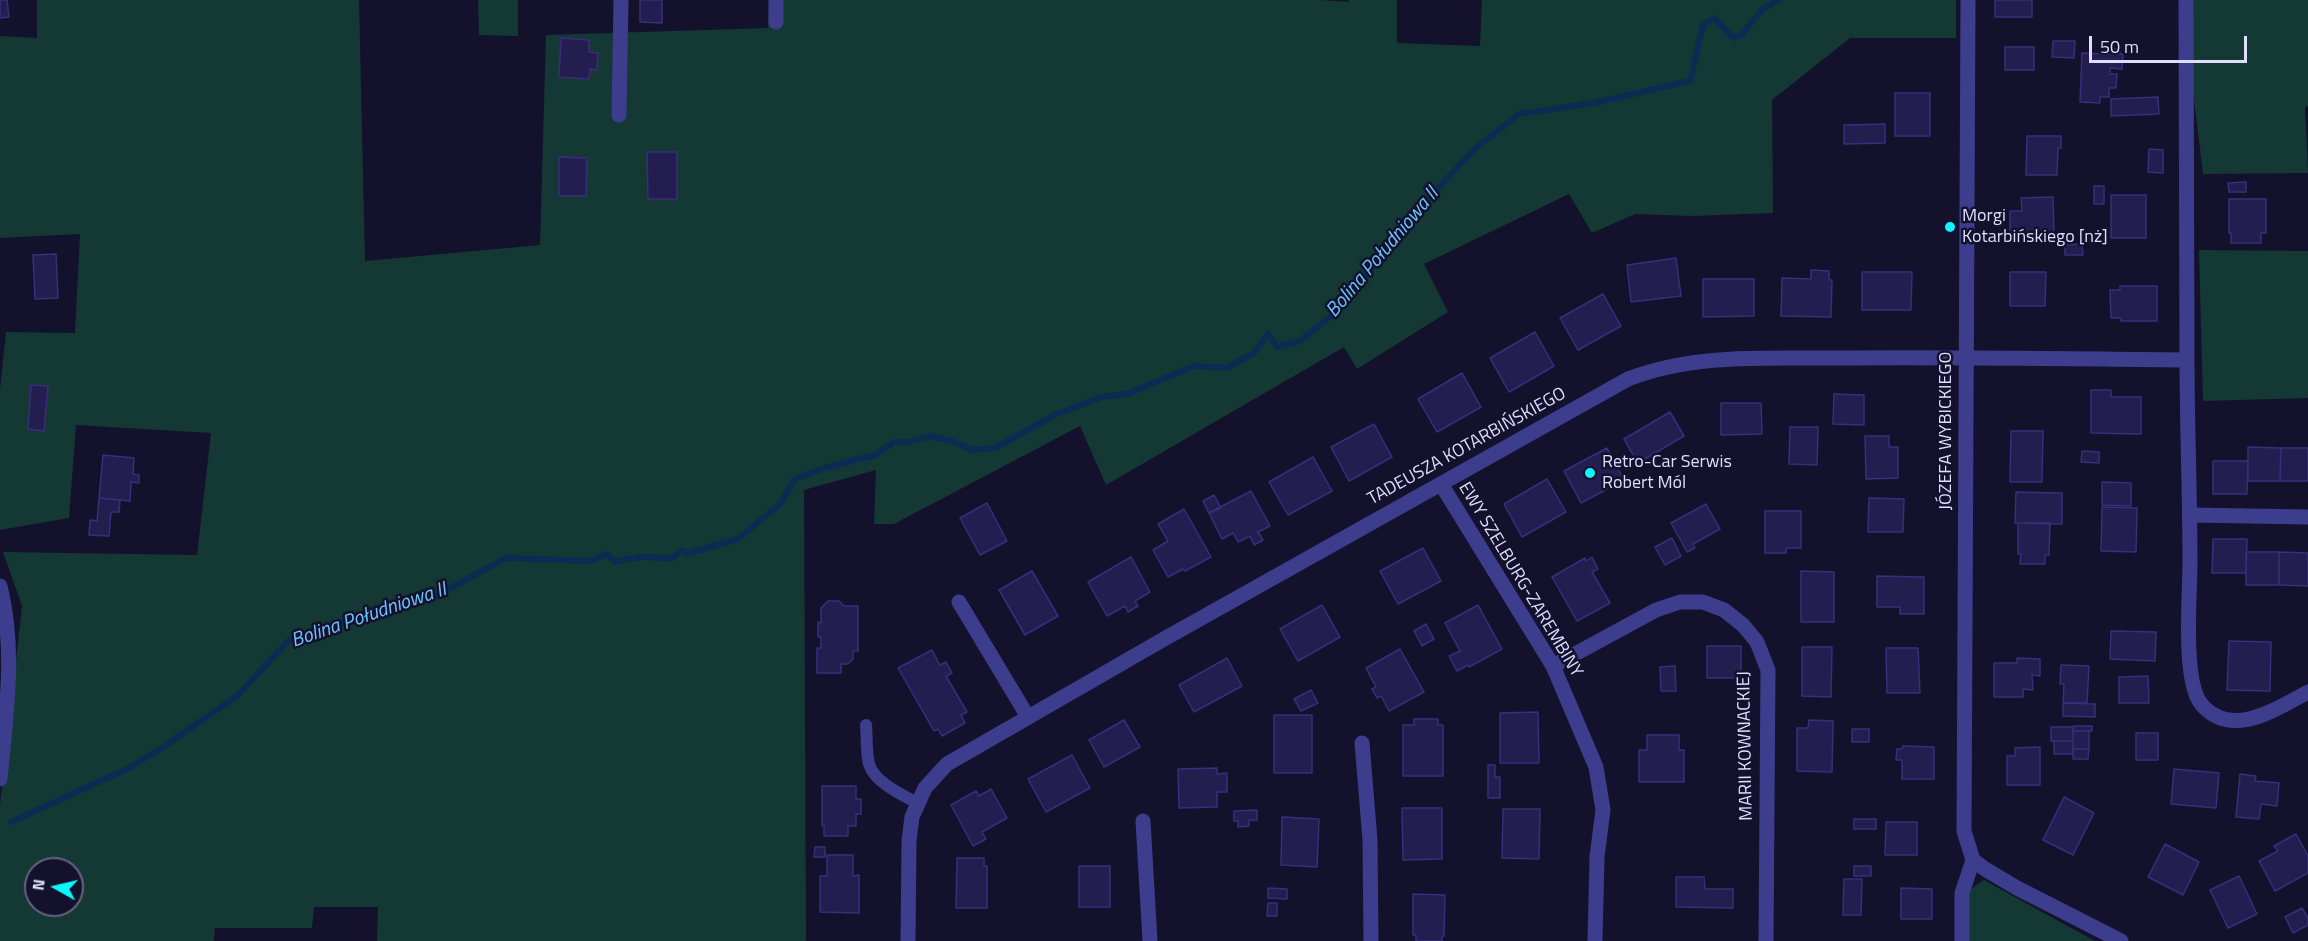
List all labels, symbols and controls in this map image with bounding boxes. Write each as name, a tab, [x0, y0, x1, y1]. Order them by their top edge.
scale bar	[2092, 24, 2250, 62]
text: 50 m	[2100, 33, 2139, 60]
water label: Bolina Południowa II	[1322, 183, 1444, 323]
place label: Morgi Kotarbińskiego [nż]	[1962, 206, 2108, 248]
marker: Morgi Kotarbińskiego [nż]	[1943, 220, 1957, 234]
street label: JÓZEFA WYBICKIEGO	[1936, 352, 1958, 510]
street label: TADEUSZA KOTARBIŃSKIEGO	[1364, 383, 1570, 511]
place label: Retro-Car Serwis Robert Mól	[1602, 452, 1732, 494]
marker: Retro-Car Serwis Robert Mól	[1583, 466, 1597, 480]
street label: EWY SZELBURG-ZAREMBINY	[1453, 479, 1587, 681]
water label: Bolina Południowa II	[288, 578, 450, 654]
street label: MARII KOWNACKIEJ	[1734, 671, 1758, 821]
north arrow	[24, 857, 84, 917]
text: N	[26, 878, 51, 892]

